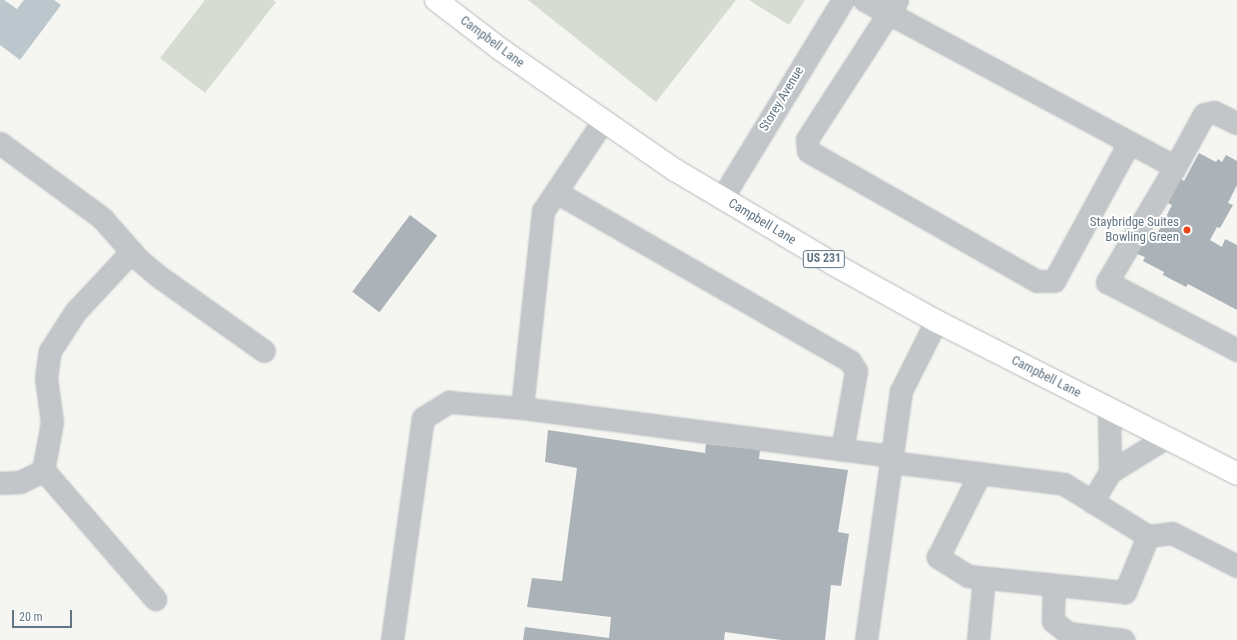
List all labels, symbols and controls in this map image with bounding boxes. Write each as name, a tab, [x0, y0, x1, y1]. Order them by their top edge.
street label: Campbell Lane	[457, 13, 527, 71]
street label: Storey Avenue	[757, 64, 807, 134]
street label: Campbell Lane	[725, 196, 799, 248]
place label: Staybridge Suites Bowling Green	[1090, 215, 1179, 246]
marker: Staybridge Suites Bowling Green	[1182, 225, 1192, 235]
road number: US 231	[802, 249, 846, 269]
street label: Campbell Lane	[1009, 353, 1083, 401]
scale bar	[14, 602, 74, 628]
text: 20 m	[19, 610, 43, 624]

